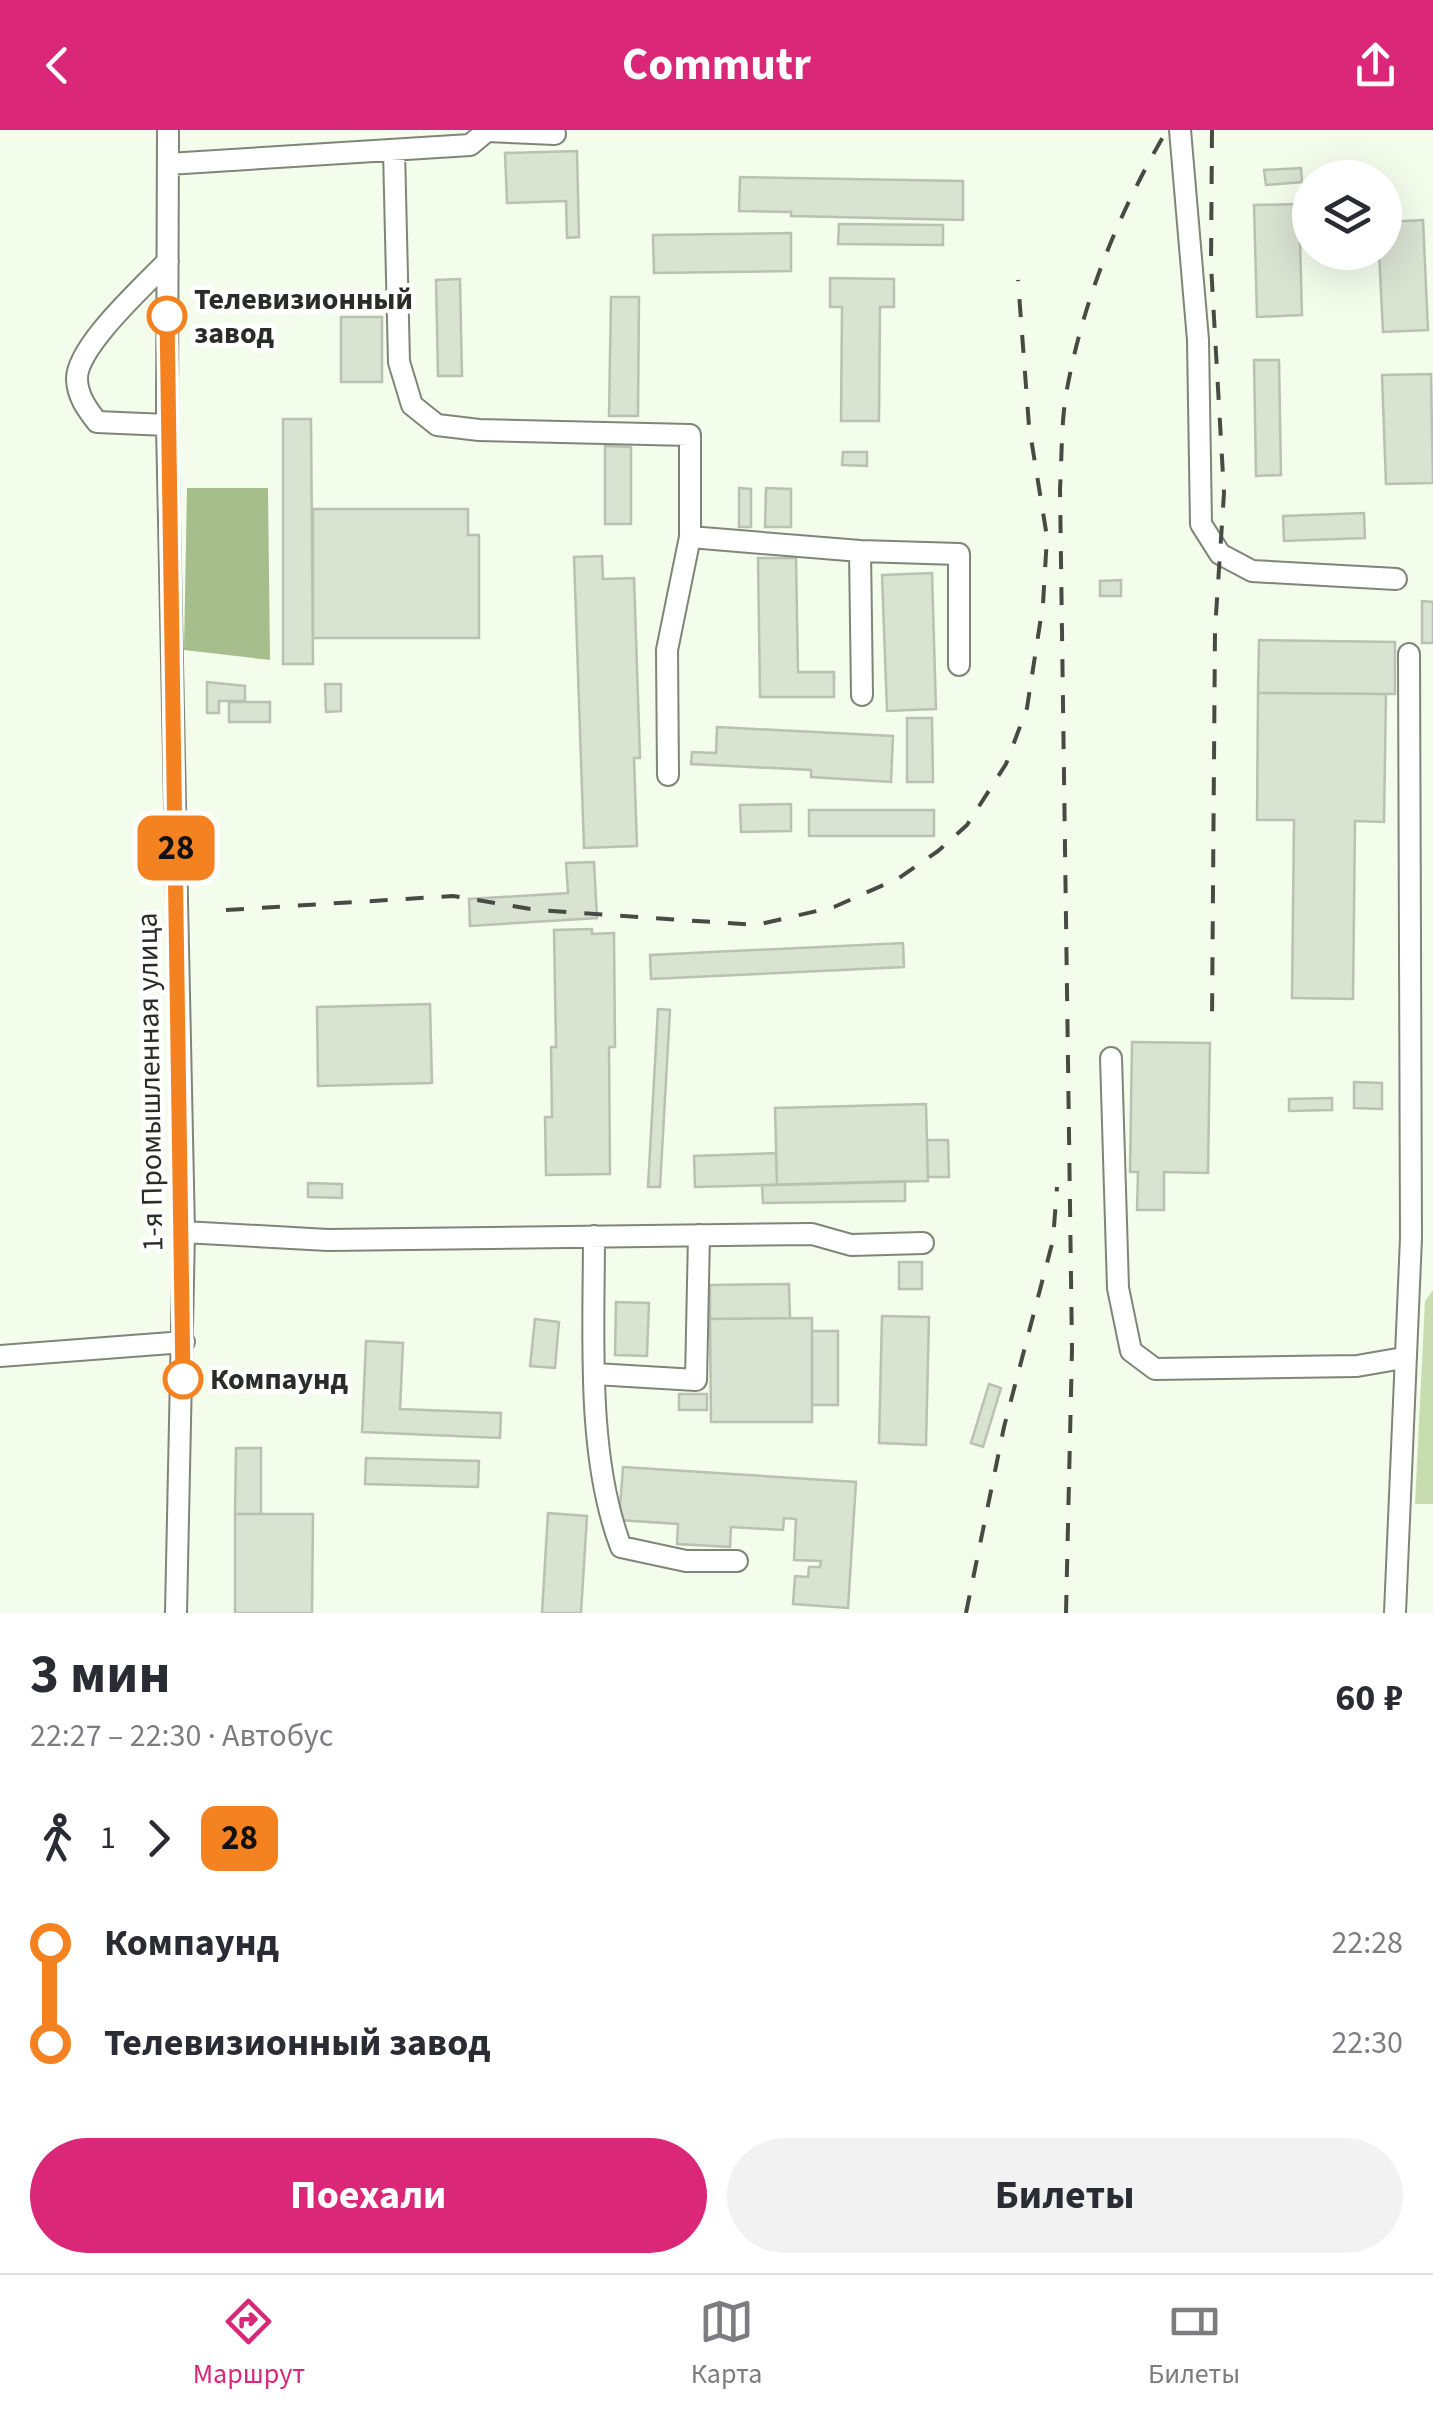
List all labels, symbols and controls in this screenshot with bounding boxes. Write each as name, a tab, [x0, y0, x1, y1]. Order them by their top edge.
text: Commutr	[622, 33, 811, 97]
icon: back	[30, 38, 85, 93]
icon: share	[1348, 38, 1403, 93]
map controls	[1292, 160, 1402, 270]
button: layers	[1292, 160, 1402, 270]
place label: Телевизионный завод	[194, 278, 413, 355]
marker: Телевизионный завод	[148, 297, 186, 335]
line badge: 28	[131, 816, 221, 880]
text: 28	[158, 823, 194, 873]
street label: 1-я Промышленная улица	[126, 912, 174, 1252]
place label: Компаунд	[210, 1358, 348, 1401]
marker: Компаунд	[164, 1360, 202, 1398]
text: 3 мин	[30, 1636, 170, 1714]
text: 60 ₽	[1335, 1671, 1403, 1725]
text: 22:27 – 22:30 · Автобус	[30, 1713, 333, 1759]
icon: walk	[30, 1811, 85, 1866]
icon: forward	[131, 1811, 186, 1866]
text: 28	[221, 1813, 258, 1863]
text: 1	[100, 1815, 116, 1861]
text: Компаунд	[104, 1916, 279, 1970]
text: 22:28	[1331, 1920, 1403, 1966]
text: Телевизионный завод	[104, 2016, 490, 2070]
text: 22:30	[1331, 2020, 1403, 2066]
button: Поехали	[30, 2138, 707, 2253]
button: Билеты	[727, 2138, 1403, 2253]
tab: Маршрут	[193, 2294, 305, 2394]
tab: Карта	[691, 2294, 762, 2394]
tab: Билеты	[1148, 2294, 1240, 2394]

